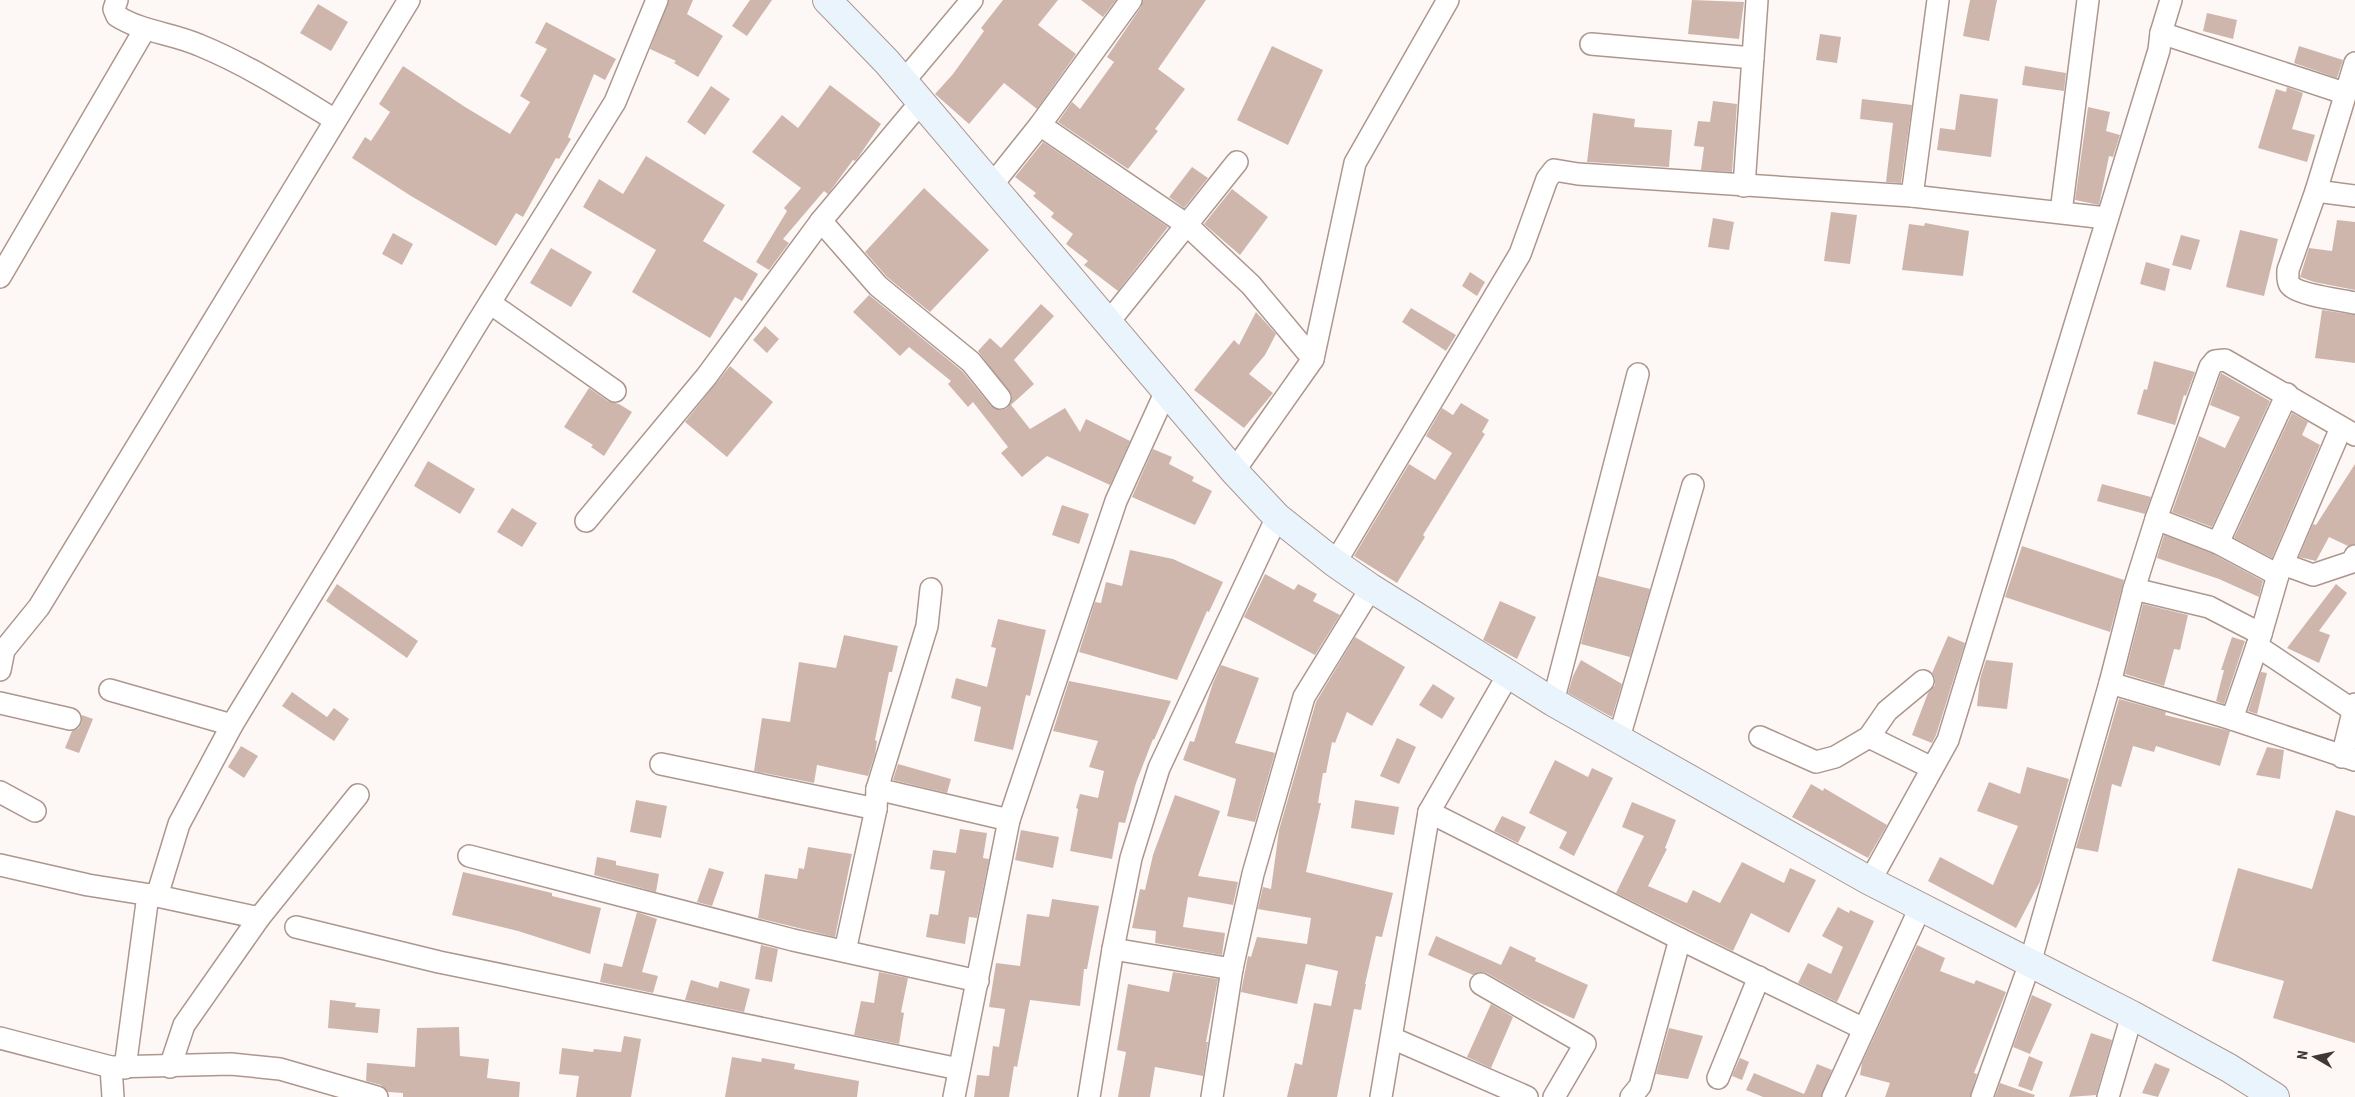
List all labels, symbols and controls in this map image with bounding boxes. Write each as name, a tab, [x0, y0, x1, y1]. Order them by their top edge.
north arrow	[2290, 1032, 2340, 1082]
text: N	[2294, 1049, 2311, 1060]

